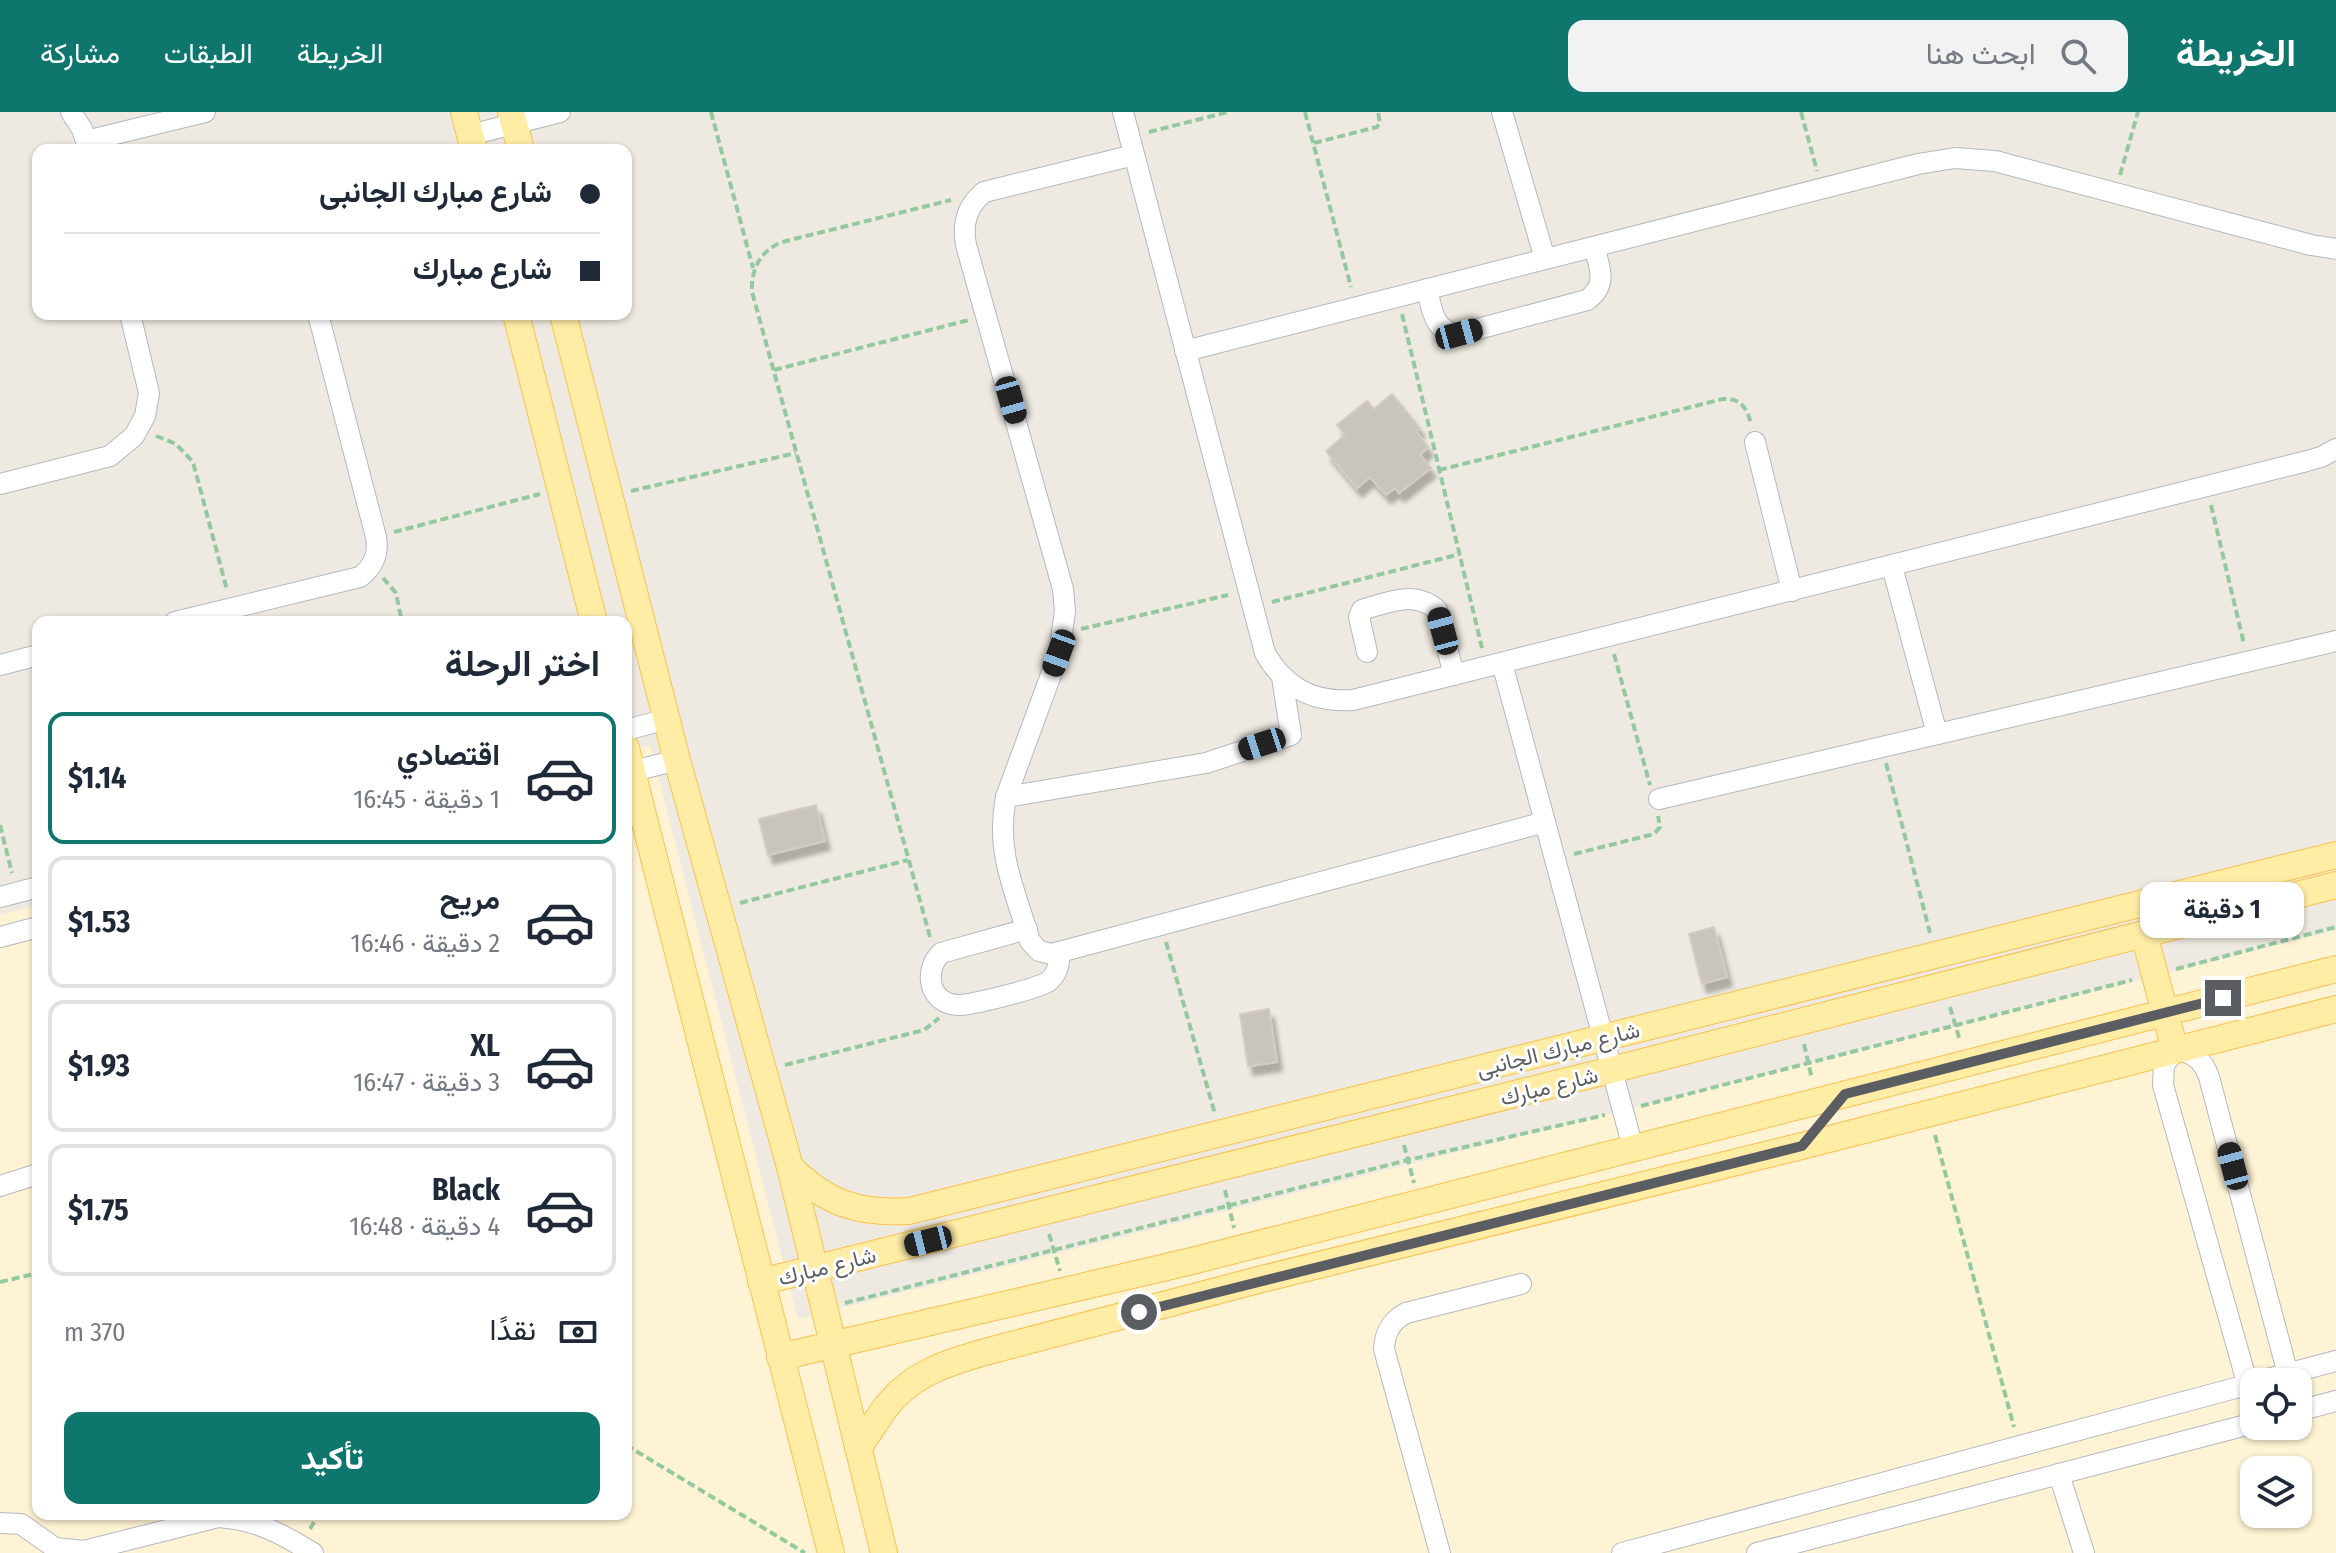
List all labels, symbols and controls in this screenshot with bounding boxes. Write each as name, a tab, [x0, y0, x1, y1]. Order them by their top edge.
search box	[1568, 20, 2128, 92]
text: الخريطة	[2176, 30, 2296, 76]
icon: search	[2056, 34, 2100, 78]
text: ابحث هنا	[1926, 36, 2036, 72]
text: مشاركة	[40, 37, 120, 70]
text: الطبقات	[164, 37, 253, 70]
text: الخريطة	[297, 37, 383, 70]
text: شارع مبارك الجانبى	[319, 174, 552, 210]
text: شارع مبارك	[413, 251, 552, 287]
car	[1433, 316, 1485, 352]
car	[993, 374, 1029, 426]
car	[1425, 605, 1461, 657]
car	[1040, 626, 1078, 680]
text: اختر الرحلة	[445, 642, 600, 686]
car	[1235, 725, 1289, 763]
text: اقتصادي	[397, 737, 500, 773]
icon: car	[524, 742, 596, 814]
text: $1.14	[68, 760, 127, 796]
text: 1 دقيقة · 16:45	[353, 784, 500, 815]
text: مريح	[440, 881, 500, 917]
callout: 1 دقيقة	[2141, 882, 2305, 938]
icon: car	[524, 886, 596, 958]
text: 1 دقيقة	[2183, 894, 2261, 925]
text: $1.53	[68, 904, 130, 940]
text: 2 دقيقة · 16:46	[351, 928, 500, 959]
route end	[2205, 980, 2241, 1016]
street label: شارع مبارك الجانبى	[1474, 1016, 1643, 1084]
text: XL	[470, 1028, 500, 1064]
icon: car	[524, 1030, 596, 1102]
text: $1.93	[68, 1048, 130, 1084]
street label: شارع مبارك	[1497, 1061, 1601, 1113]
text: 3 دقيقة · 16:47	[353, 1067, 500, 1098]
car	[2215, 1140, 2251, 1192]
text: Black	[432, 1172, 500, 1208]
icon: car	[524, 1174, 596, 1246]
text: $1.75	[68, 1192, 129, 1228]
text: 4 دقيقة · 16:48	[349, 1211, 500, 1242]
car	[902, 1224, 954, 1258]
street label: شارع مبارك	[775, 1241, 879, 1293]
route start	[1121, 1294, 1157, 1330]
icon: cash	[556, 1310, 600, 1354]
text: نقدًا	[490, 1312, 536, 1348]
text: 370 m	[64, 1317, 126, 1348]
map controls	[2240, 1368, 2312, 1528]
button: locate	[2240, 1368, 2312, 1440]
button: تأكيد	[64, 1412, 600, 1504]
button: layers	[2240, 1456, 2312, 1528]

